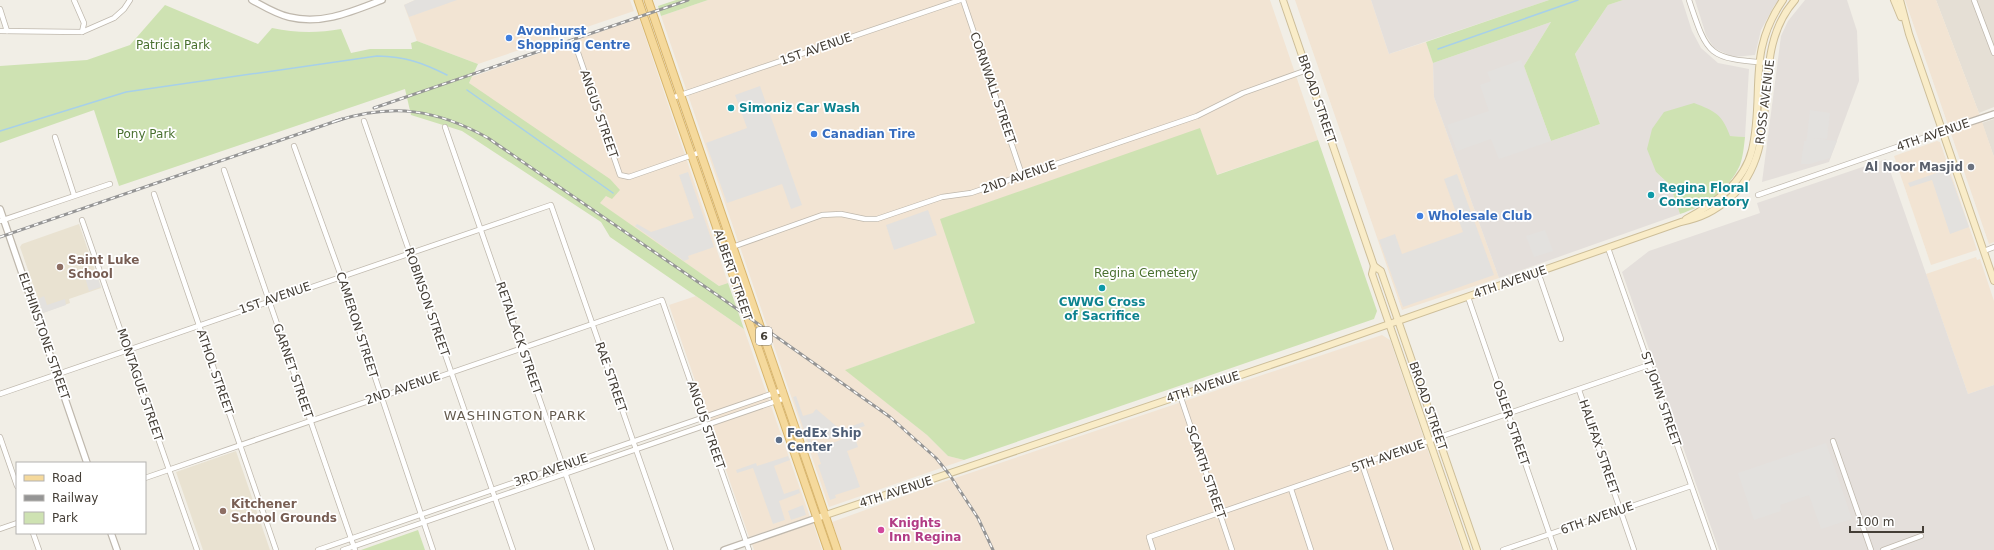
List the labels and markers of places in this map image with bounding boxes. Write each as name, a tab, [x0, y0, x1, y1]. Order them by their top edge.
place label: Avonhurst Shopping Centre	[517, 24, 630, 52]
marker: Avonhurst Shopping Centre	[504, 33, 514, 43]
place label: Simoniz Car Wash	[739, 101, 860, 115]
marker: Simoniz Car Wash	[726, 103, 736, 113]
place label: Canadian Tire	[822, 127, 915, 141]
marker: Canadian Tire	[809, 129, 819, 139]
place label: Al Noor Masjid	[1865, 160, 1963, 174]
marker: Al Noor Masjid	[1966, 162, 1976, 172]
place label: Regina Floral Conservatory	[1659, 181, 1750, 209]
marker: Regina Floral Conservatory	[1646, 190, 1656, 200]
place label: Wholesale Club	[1428, 209, 1532, 223]
marker: Wholesale Club	[1415, 211, 1425, 221]
place label: Saint Luke School	[68, 253, 139, 281]
marker: Saint Luke School	[55, 262, 65, 272]
marker: CWWG Cross of Sacrifice	[1097, 283, 1107, 293]
place label: CWWG Cross of Sacrifice	[1059, 295, 1145, 323]
place label: FedEx Ship Center	[787, 426, 862, 454]
marker: FedEx Ship Center	[774, 435, 784, 445]
place label: Kitchener School Grounds	[231, 497, 337, 525]
marker: Kitchener School Grounds	[218, 506, 228, 516]
place label: Knights Inn Regina	[889, 516, 961, 544]
marker: Knights Inn Regina	[876, 525, 886, 535]

